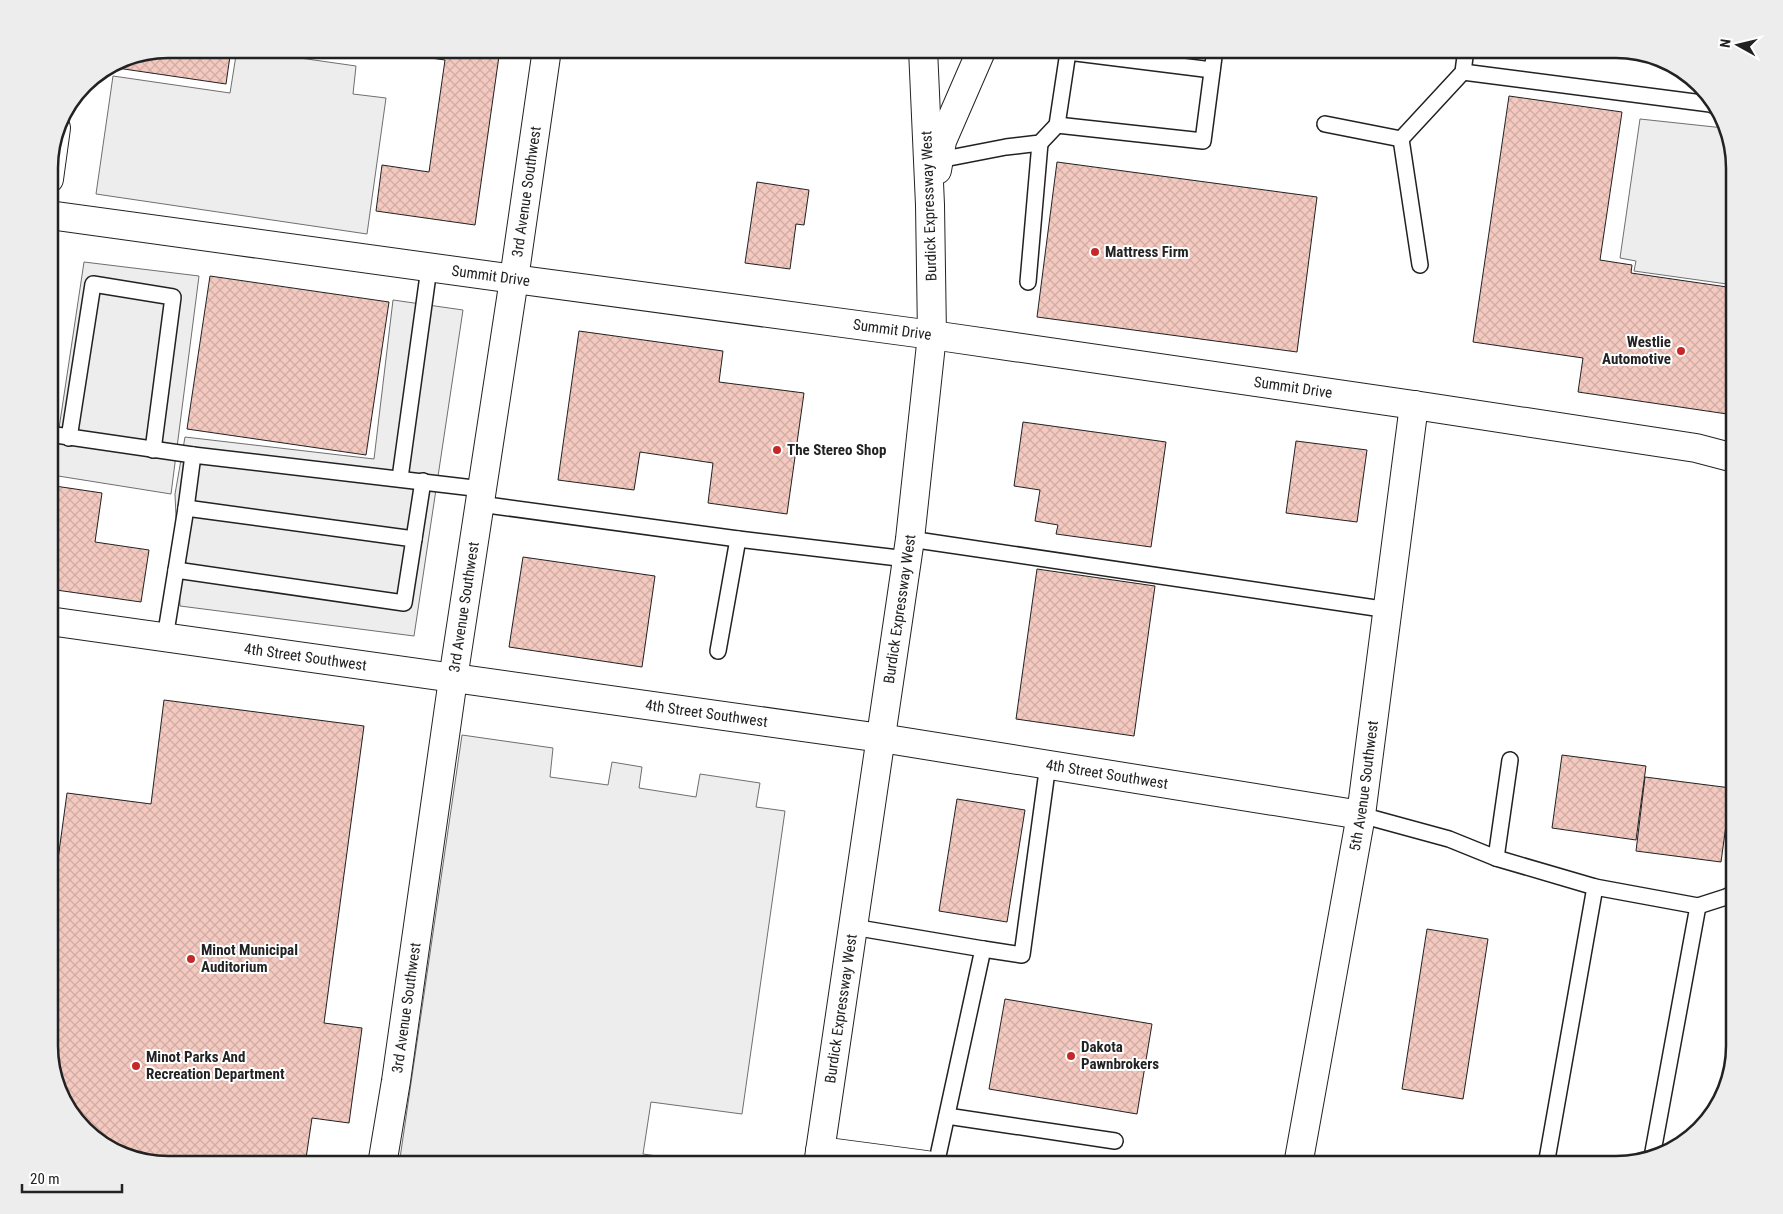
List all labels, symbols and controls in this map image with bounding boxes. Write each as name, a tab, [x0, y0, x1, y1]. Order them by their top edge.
north arrow	[1713, 20, 1763, 70]
text: N	[1717, 38, 1734, 49]
street label: 3rd Avenue Southwest	[508, 125, 545, 258]
street label: Burdick Expressway West	[917, 130, 941, 282]
place label: Mattress Firm	[1105, 243, 1189, 261]
marker: Mattress Firm	[1089, 246, 1101, 258]
street label: Summit Drive	[450, 262, 531, 290]
street label: Summit Drive	[852, 316, 933, 344]
place label: Westlie Automotive	[1602, 333, 1671, 368]
marker: Westlie Automotive	[1675, 345, 1687, 357]
street label: Summit Drive	[1253, 373, 1333, 402]
place label: The Stereo Shop	[787, 441, 886, 459]
marker: The Stereo Shop	[771, 444, 783, 456]
street label: Burdick Expressway West	[880, 533, 919, 685]
street label: 3rd Avenue Southwest	[445, 541, 483, 674]
street label: 4th Street Southwest	[243, 640, 368, 675]
street label: 4th Street Southwest	[644, 696, 769, 731]
street label: 5th Avenue Southwest	[1346, 719, 1382, 852]
street label: 4th Street Southwest	[1044, 756, 1169, 793]
street label: Burdick Expressway West	[821, 933, 861, 1085]
place label: Minot Municipal Auditorium	[201, 941, 298, 976]
street label: 3rd Avenue Southwest	[388, 941, 425, 1074]
marker: Minot Municipal Auditorium	[185, 953, 197, 965]
place label: Dakota Pawnbrokers	[1081, 1038, 1159, 1073]
place label: Minot Parks And Recreation Department	[146, 1048, 285, 1083]
marker: Dakota Pawnbrokers	[1065, 1050, 1077, 1062]
marker: Minot Parks And Recreation Department	[130, 1060, 142, 1072]
scale bar	[22, 1162, 122, 1194]
text: 20 m	[30, 1170, 60, 1188]

